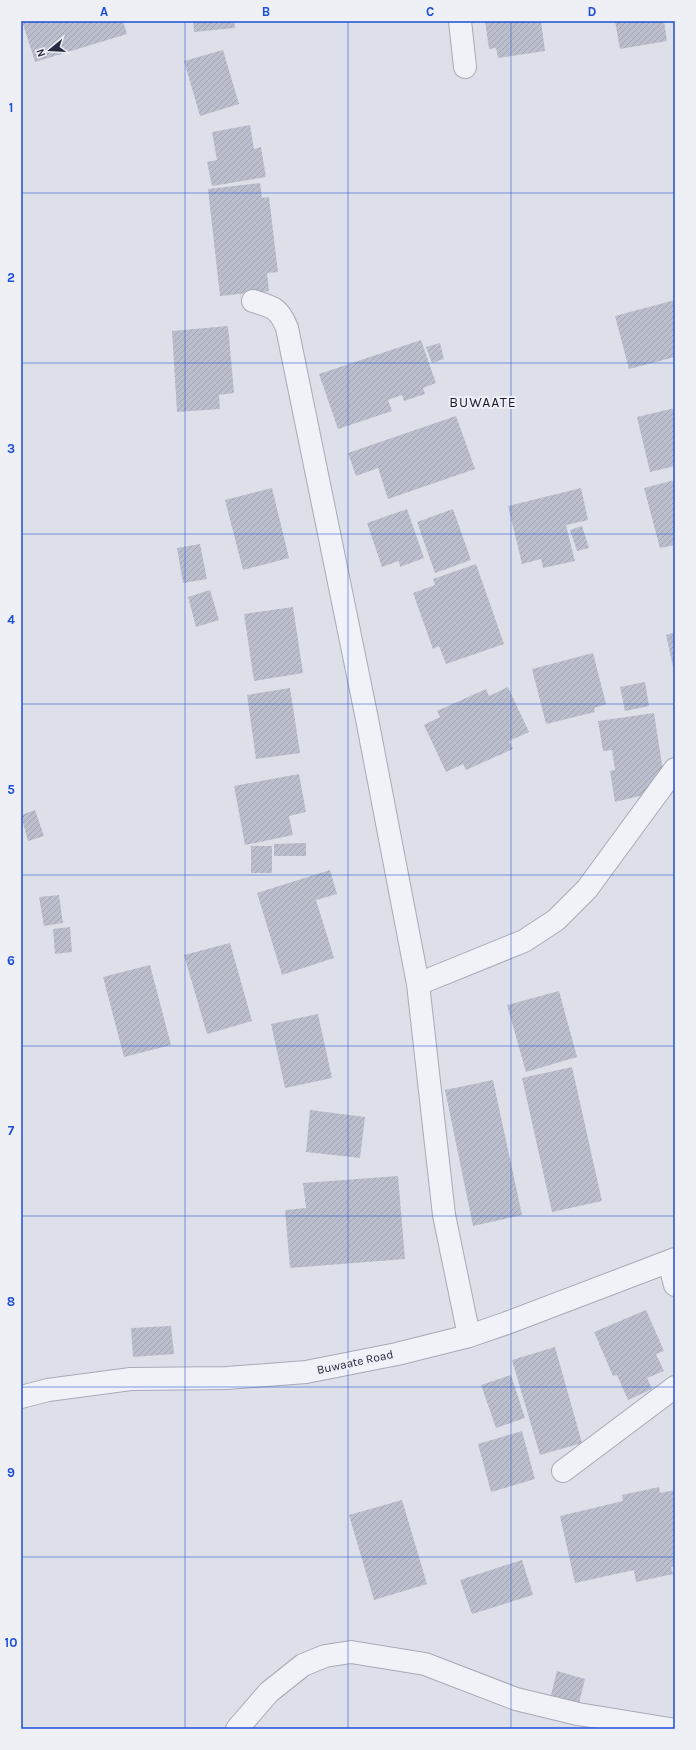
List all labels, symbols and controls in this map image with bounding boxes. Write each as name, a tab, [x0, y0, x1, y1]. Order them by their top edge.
text: A	[100, 4, 108, 19]
text: B	[262, 4, 270, 19]
text: C	[426, 4, 434, 19]
text: D	[588, 4, 597, 19]
north arrow	[30, 30, 70, 70]
text: N	[34, 47, 48, 59]
text: 1	[9, 100, 13, 115]
text: 2	[7, 270, 15, 285]
district label: BUWAATE	[449, 394, 517, 411]
text: 3	[7, 441, 15, 456]
text: 4	[7, 612, 15, 627]
text: 5	[7, 782, 15, 797]
text: 6	[7, 953, 15, 968]
text: 7	[8, 1123, 15, 1138]
text: 8	[7, 1294, 15, 1309]
street label: Buwaate Road	[316, 1347, 394, 1377]
text: 9	[7, 1465, 15, 1480]
text: 10	[5, 1635, 17, 1650]

